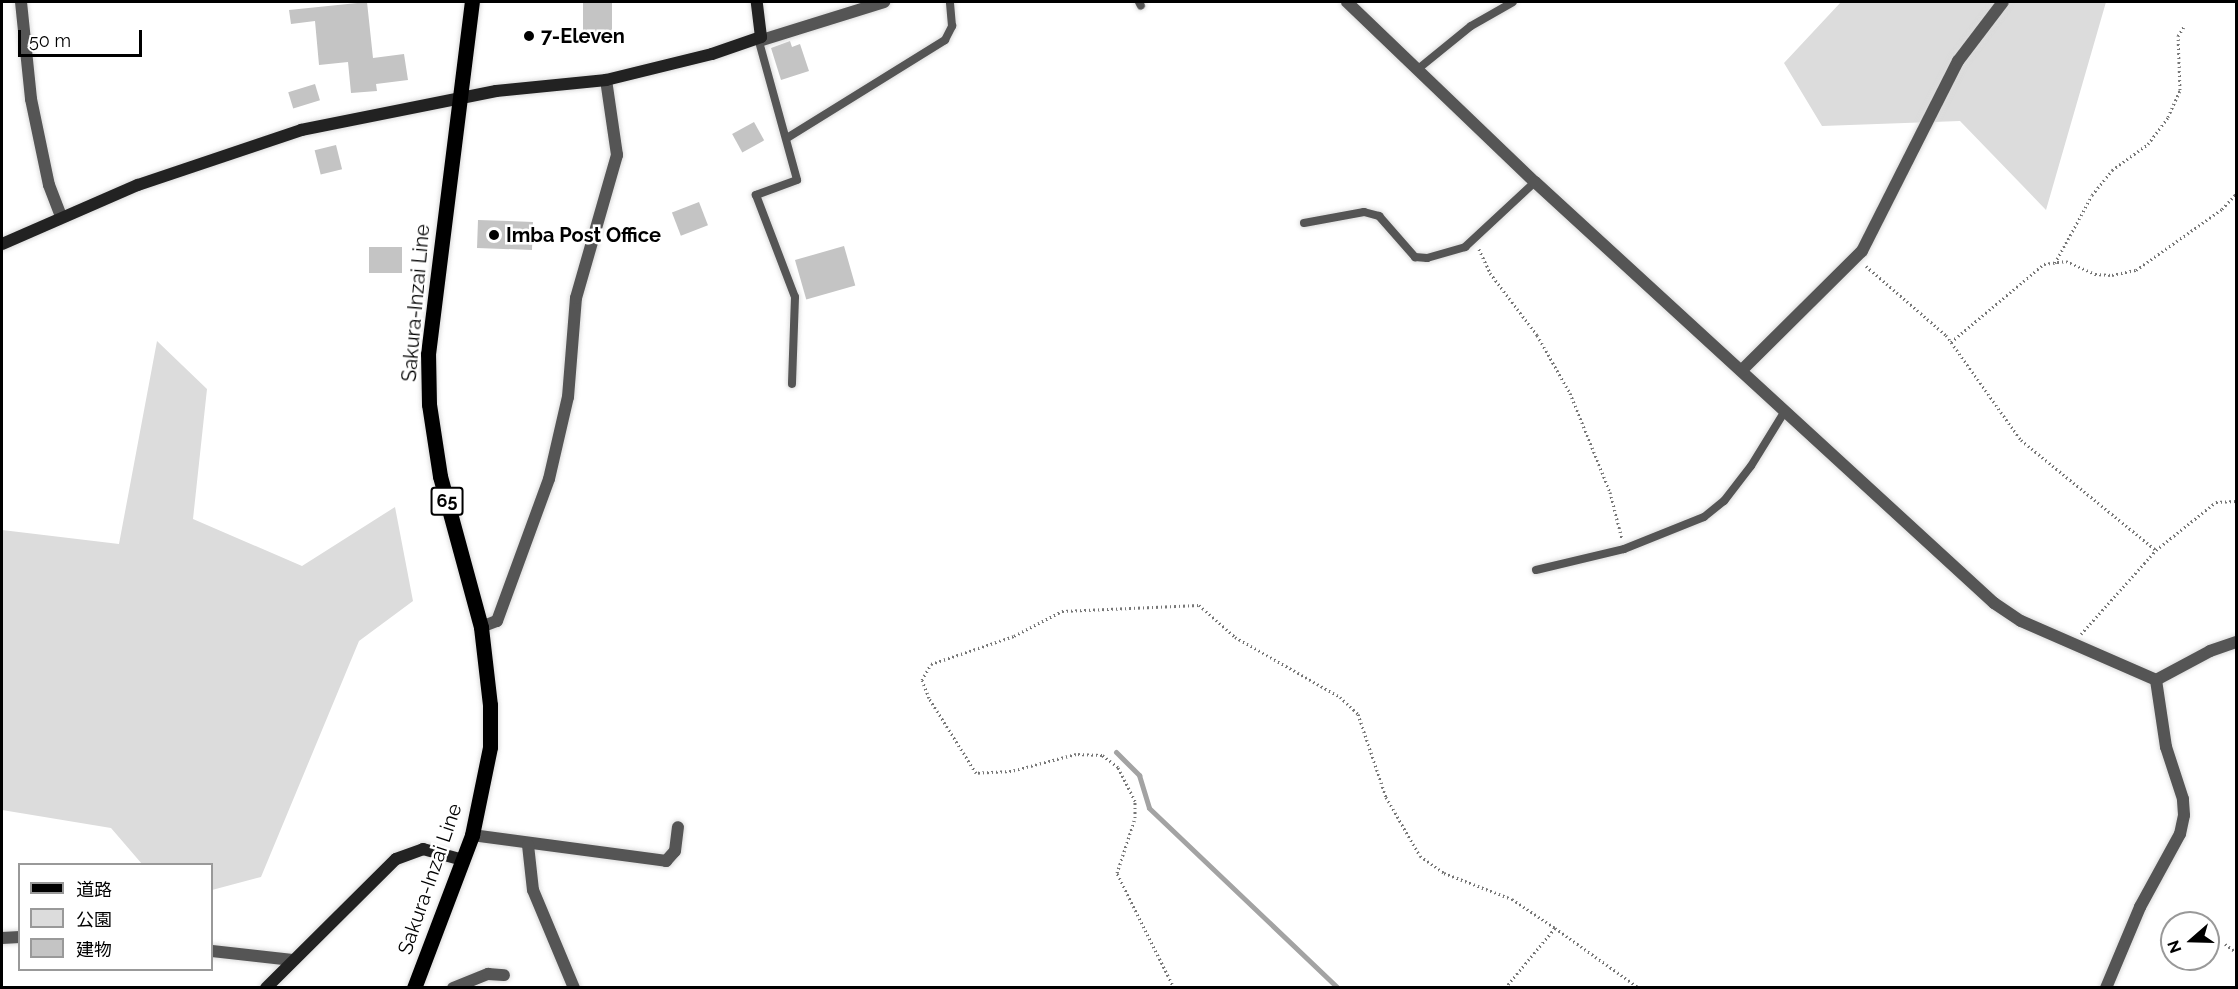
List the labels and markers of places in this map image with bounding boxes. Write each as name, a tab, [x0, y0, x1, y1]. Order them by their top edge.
place label: 7-Eleven	[541, 24, 625, 48]
marker: 7-Eleven	[522, 29, 536, 43]
place label: Imba Post Office	[506, 223, 661, 247]
marker: Imba Post Office	[487, 228, 501, 242]

